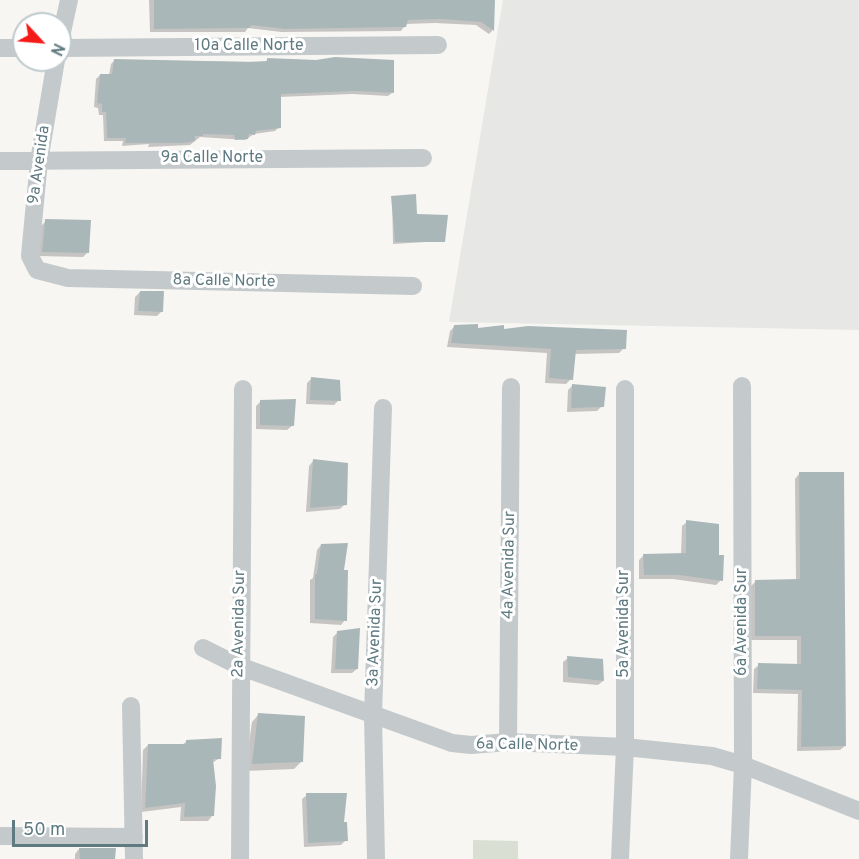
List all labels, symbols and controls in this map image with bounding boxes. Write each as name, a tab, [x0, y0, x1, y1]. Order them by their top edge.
north arrow	[12, 12, 72, 72]
street label: 10a Calle Norte	[194, 37, 304, 57]
text: N	[45, 39, 68, 59]
street label: 9a Avenida	[25, 124, 55, 206]
street label: 9a Calle Norte	[161, 149, 263, 169]
street label: 8a Calle Norte	[172, 272, 276, 292]
street label: 4a Avenida Sur	[499, 511, 521, 619]
street label: 6a Avenida Sur	[733, 568, 753, 676]
street label: 2a Avenida Sur	[229, 570, 251, 678]
street label: 5a Avenida Sur	[615, 570, 635, 678]
street label: 3a Avenida Sur	[365, 579, 387, 687]
street label: 6a Calle Norte	[476, 736, 578, 756]
scale bar	[15, 808, 152, 846]
text: 50 m	[23, 819, 65, 842]

